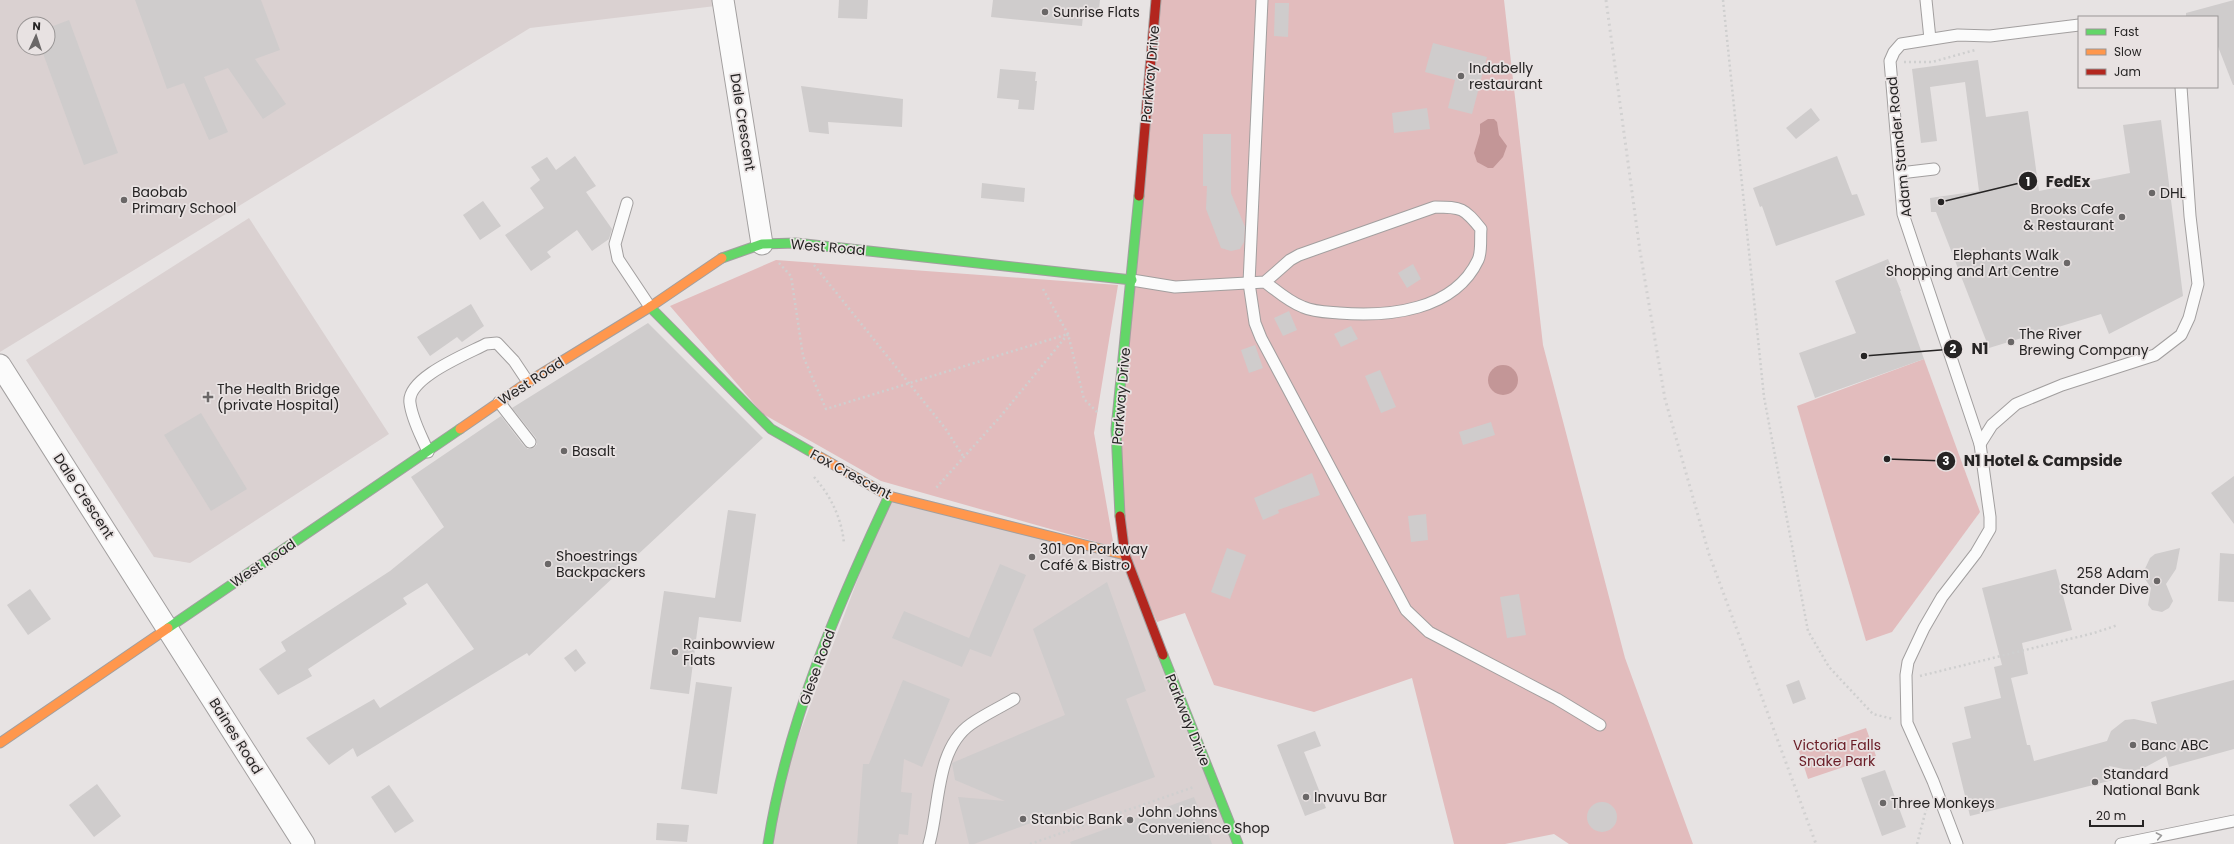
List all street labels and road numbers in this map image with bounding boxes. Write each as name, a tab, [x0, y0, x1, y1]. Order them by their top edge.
street label: Parkway Drive	[1136, 24, 1164, 124]
street label: Dale Crescent	[725, 72, 761, 172]
street label: Adam Stander Road	[1882, 75, 1916, 219]
street label: West Road	[790, 234, 866, 260]
street label: Parkway Drive	[1107, 346, 1135, 446]
street label: West Road	[494, 352, 568, 410]
street label: Fox Crescent	[807, 444, 895, 504]
street label: Dale Crescent	[49, 449, 119, 543]
street label: West Road	[226, 534, 300, 592]
street label: Glese Road	[794, 626, 840, 708]
street label: Parkway Drive	[1160, 671, 1216, 769]
street label: Baines Road	[205, 694, 267, 778]

